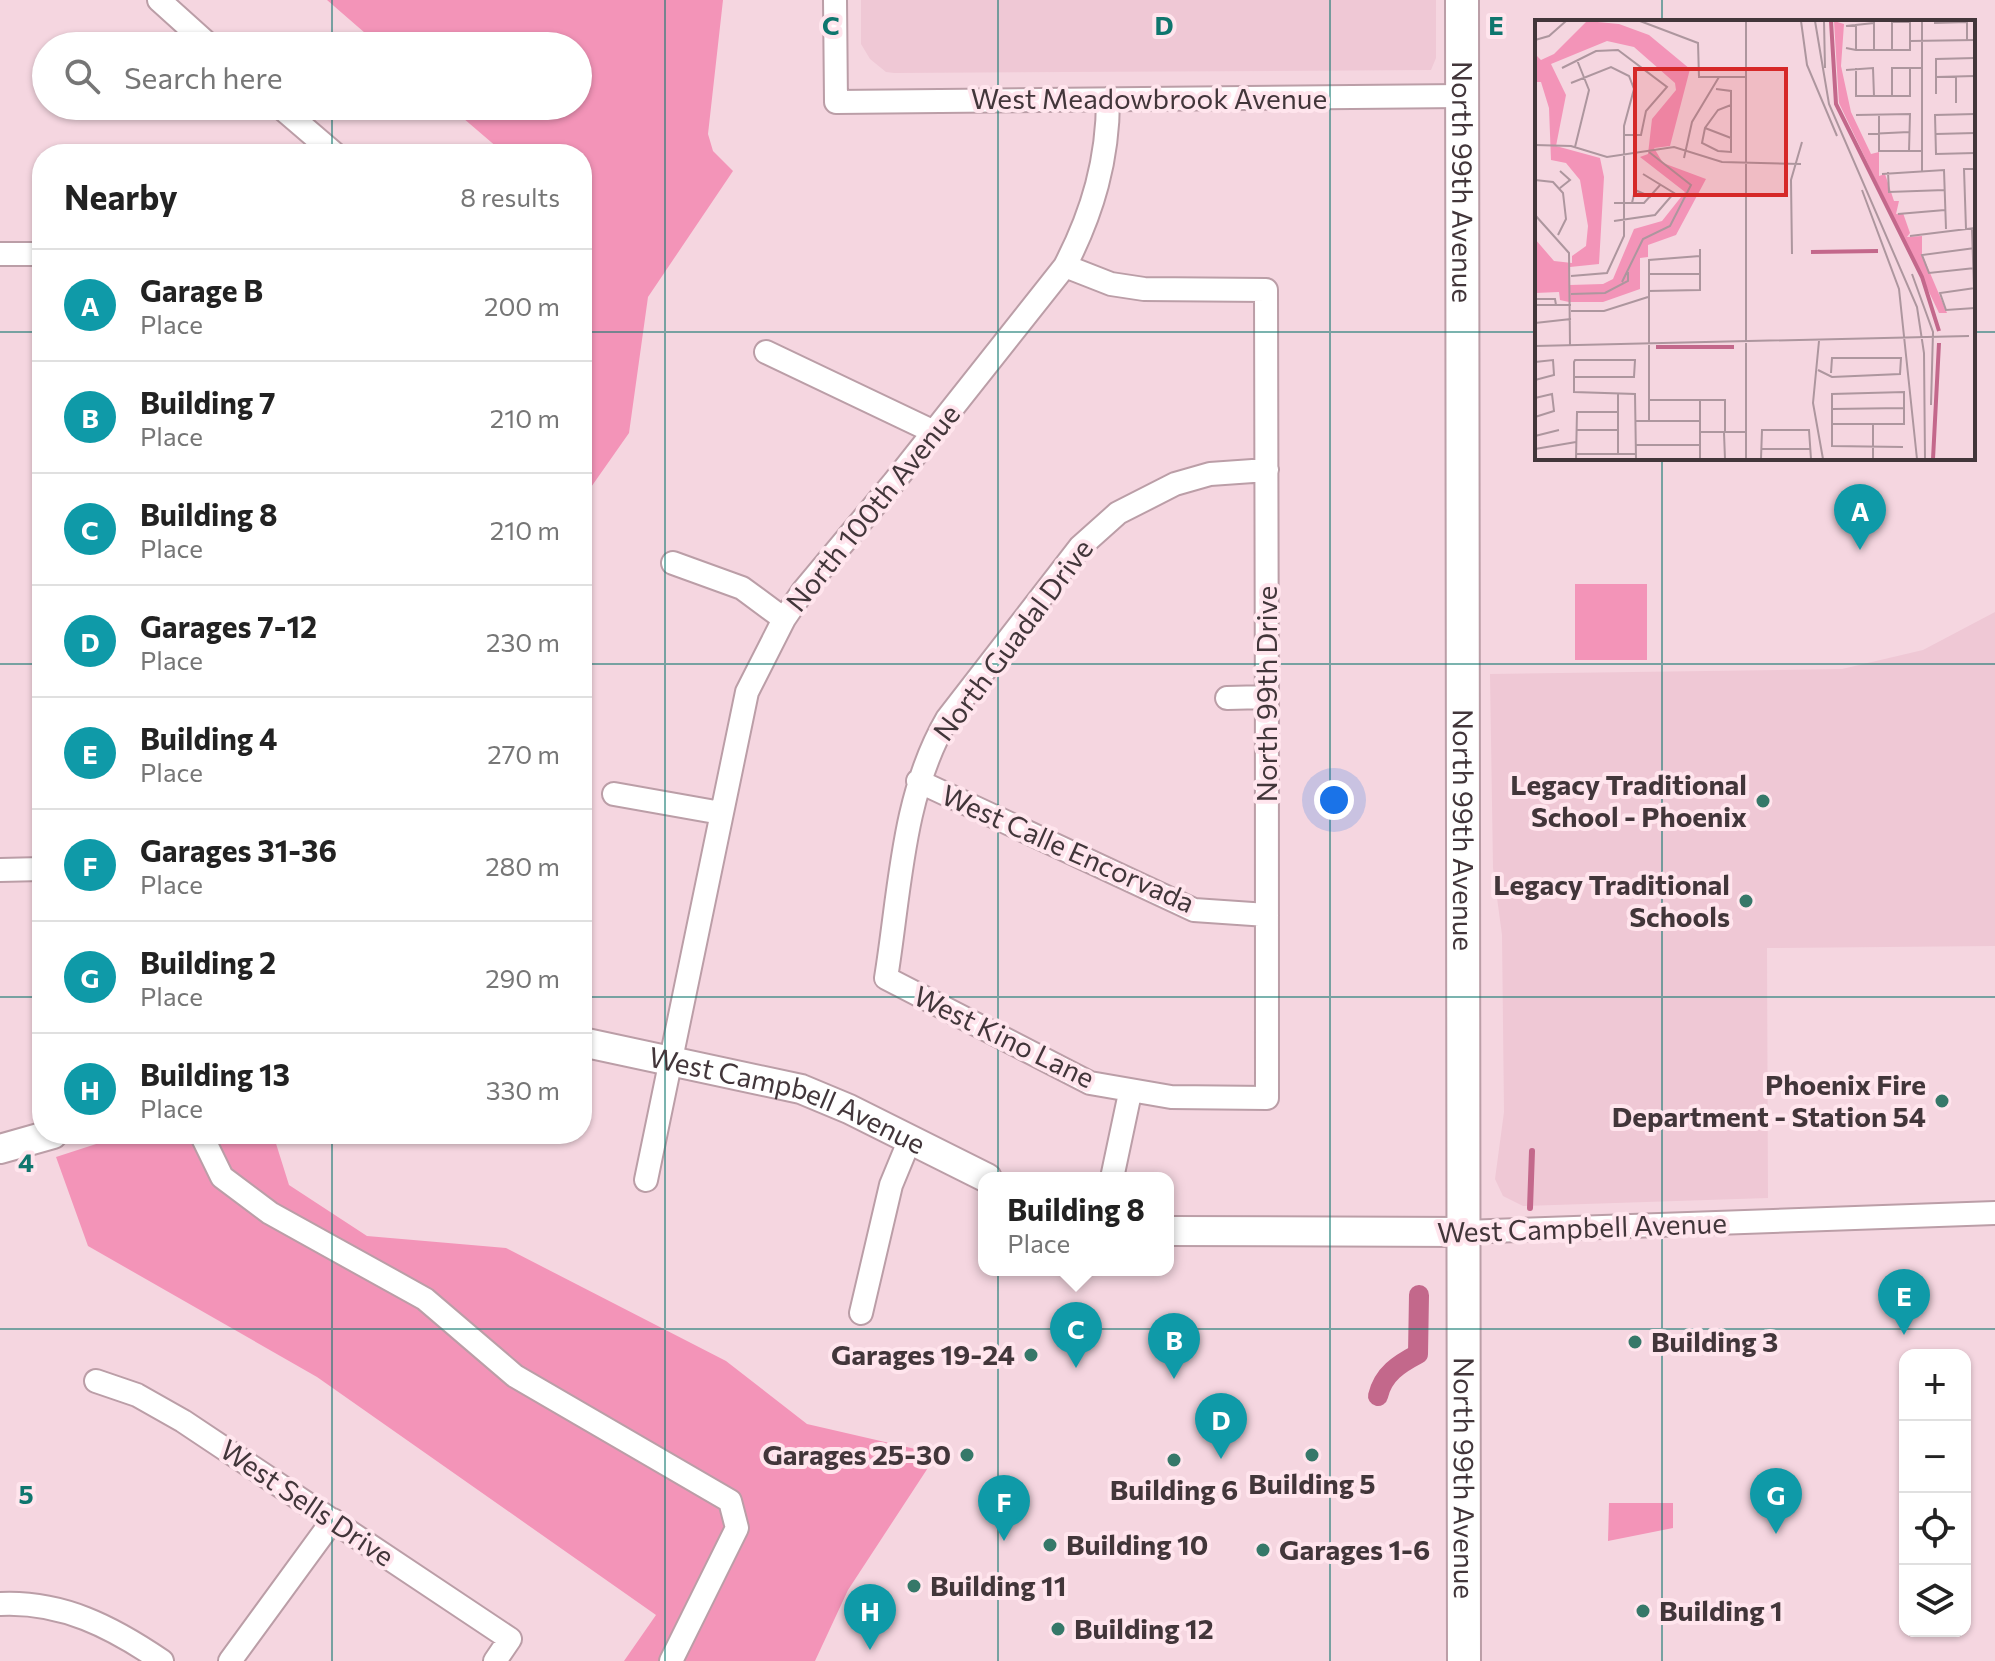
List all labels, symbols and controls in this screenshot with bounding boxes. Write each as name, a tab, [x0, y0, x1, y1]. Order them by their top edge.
text: C	[822, 9, 840, 40]
text: D	[1154, 9, 1174, 40]
text: E	[1488, 9, 1504, 40]
inset map	[1535, 20, 1975, 460]
search box	[32, 32, 592, 120]
icon: search	[60, 54, 104, 98]
text: Search here	[124, 58, 283, 95]
street label: North 99th Avenue	[1446, 61, 1480, 303]
street label: West Meadowbrook Avenue	[971, 81, 1327, 115]
text: Nearby	[64, 175, 178, 217]
text: 8 results	[460, 181, 560, 212]
text: Garage B	[140, 271, 263, 308]
text: A	[81, 290, 99, 321]
text: 200 m	[484, 290, 560, 321]
text: Place	[140, 308, 203, 339]
text: Building 7	[140, 383, 275, 420]
street label: North 100th Avenue	[778, 397, 966, 618]
text: B	[81, 402, 99, 433]
text: 210 m	[490, 402, 560, 433]
text: Place	[140, 420, 203, 451]
pin: A	[1834, 484, 1886, 550]
text: Building 8	[140, 495, 278, 532]
text: C	[81, 514, 99, 545]
text: 210 m	[490, 514, 560, 545]
text: Place	[140, 532, 203, 563]
street label: North Guadal Drive	[925, 532, 1099, 747]
street label: North 99th Drive	[1249, 586, 1283, 802]
text: Garages 7-12	[140, 607, 317, 644]
text: D	[80, 626, 100, 657]
text: 230 m	[486, 626, 560, 657]
text: Place	[140, 644, 203, 675]
street label: North 99th Avenue	[1447, 709, 1481, 951]
text: Building 4	[140, 719, 277, 756]
text: E	[82, 738, 98, 769]
text: 270 m	[487, 738, 560, 769]
text: Place	[140, 756, 203, 787]
place label: Legacy Traditional School - Phoenix	[1510, 767, 1747, 833]
street label: West Calle Encorvada	[937, 777, 1200, 919]
your location	[1314, 780, 1354, 820]
marker: Legacy Traditional School - Phoenix	[1754, 792, 1772, 810]
text: Garages 31-36	[140, 831, 337, 868]
text: F	[82, 850, 98, 881]
text: 280 m	[485, 850, 560, 881]
place label: Legacy Traditional Schools	[1493, 867, 1730, 933]
text: Place	[140, 868, 203, 899]
marker: Legacy Traditional Schools	[1737, 892, 1755, 910]
text: Building 2	[140, 943, 276, 980]
text: G	[81, 962, 99, 993]
text: 290 m	[485, 962, 560, 993]
street label: West Kino Lane	[909, 978, 1100, 1094]
text: Place	[140, 980, 203, 1011]
street label: West Campbell Avenue	[646, 1039, 931, 1160]
text: Building 13	[140, 1055, 290, 1092]
place label: Phoenix Fire Department - Station 54	[1612, 1067, 1926, 1133]
text: H	[80, 1074, 100, 1105]
text: 330 m	[486, 1074, 560, 1105]
text: Place	[140, 1092, 203, 1123]
marker: Phoenix Fire Department - Station 54	[1933, 1092, 1951, 1110]
text: 4	[18, 1146, 34, 1177]
popup	[978, 1172, 1174, 1276]
text: Building 8	[1007, 1190, 1145, 1227]
street label: West Campbell Avenue	[1436, 1205, 1727, 1249]
text: Place	[1007, 1227, 1070, 1258]
pin: E	[1878, 1269, 1930, 1335]
pin: C	[1050, 1302, 1102, 1368]
pin: B	[1148, 1313, 1200, 1379]
place label: Building 3	[1651, 1324, 1778, 1358]
marker: Building 3	[1626, 1333, 1644, 1351]
place label: Garages 19-24	[831, 1337, 1015, 1371]
marker: Garages 19-24	[1022, 1346, 1040, 1364]
map controls	[1899, 1349, 1971, 1637]
button: +	[1899, 1349, 1971, 1421]
street label: North 99th Avenue	[1448, 1357, 1482, 1599]
pin: D	[1195, 1393, 1247, 1459]
button: −	[1899, 1421, 1971, 1493]
street label: West Sells Drive	[214, 1432, 401, 1573]
place label: Garages 25-30	[762, 1437, 951, 1471]
marker: Garages 25-30	[958, 1446, 976, 1464]
marker: Building 5	[1303, 1446, 1321, 1464]
marker: Building 6	[1165, 1451, 1183, 1469]
place label: Building 5	[1248, 1466, 1376, 1500]
pin: G	[1750, 1468, 1802, 1534]
place label: Building 6	[1110, 1472, 1238, 1506]
pin: F	[978, 1475, 1030, 1541]
text: 5	[18, 1478, 34, 1509]
button: locate	[1899, 1493, 1971, 1565]
place label: Building 10	[1066, 1527, 1208, 1561]
place label: Garages 1-6	[1279, 1532, 1430, 1566]
marker: Building 10	[1041, 1536, 1059, 1554]
marker: Garages 1-6	[1254, 1541, 1272, 1559]
button: layers	[1899, 1565, 1971, 1637]
place label: Building 11	[930, 1568, 1066, 1602]
marker: Building 11	[905, 1577, 923, 1595]
pin: H	[844, 1584, 896, 1650]
place label: Building 1	[1659, 1593, 1783, 1627]
marker: Building 1	[1634, 1602, 1652, 1620]
place label: Building 12	[1074, 1611, 1214, 1645]
marker: Building 12	[1049, 1620, 1067, 1638]

